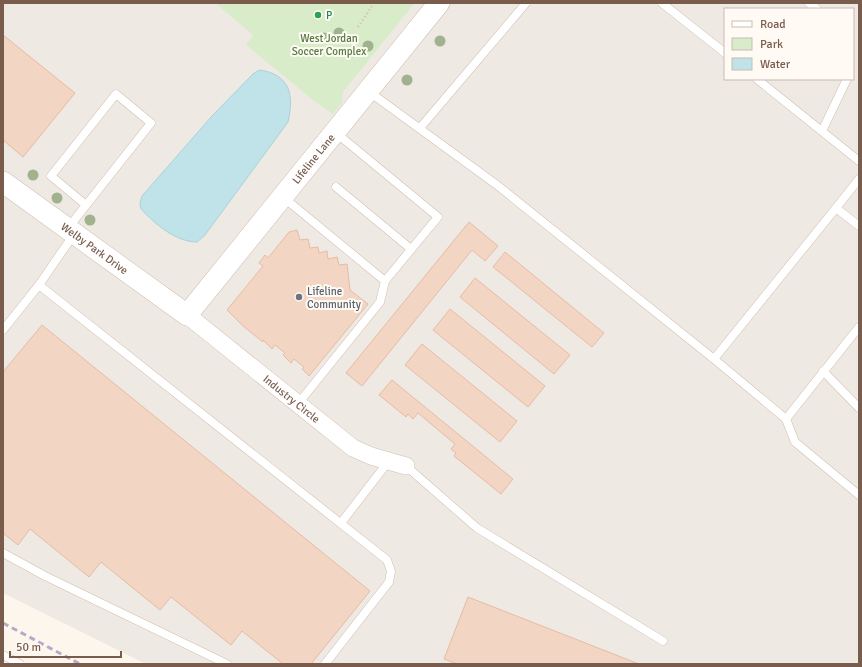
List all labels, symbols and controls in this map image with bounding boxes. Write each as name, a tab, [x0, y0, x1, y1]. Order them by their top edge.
legend	[724, 8, 854, 80]
place label: P	[326, 9, 332, 22]
marker: P	[313, 10, 323, 20]
text: Road	[760, 17, 786, 32]
park label: West Jordan Soccer Complex	[292, 32, 366, 58]
text: Park	[760, 37, 783, 52]
text: Water	[760, 57, 791, 72]
street label: Lifeline Lane	[289, 131, 337, 186]
street label: Welby Park Drive	[59, 220, 131, 277]
place label: Lifeline Community	[307, 285, 362, 311]
marker: Lifeline Community	[294, 292, 304, 302]
street label: Industry Circle	[261, 372, 323, 425]
scale bar	[10, 633, 121, 659]
text: 50 m	[16, 640, 41, 655]

